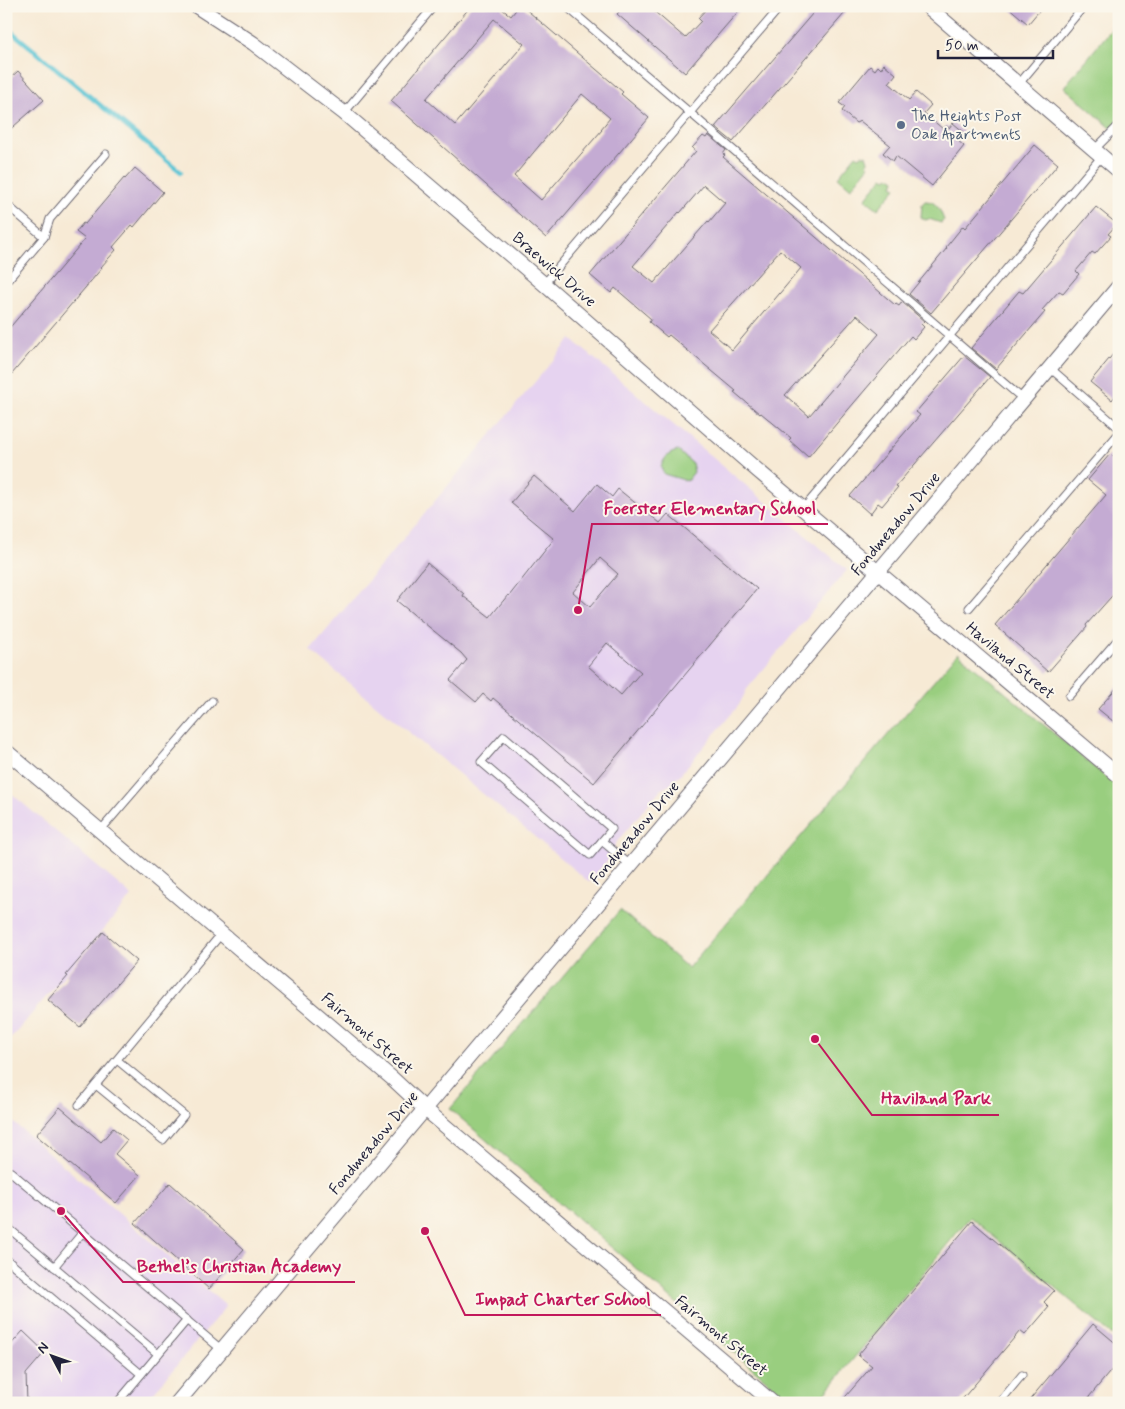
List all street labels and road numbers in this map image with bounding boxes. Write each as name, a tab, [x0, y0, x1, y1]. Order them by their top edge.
street label: Braewick Drive	[508, 228, 600, 312]
street label: Fondmeadow Drive	[846, 468, 946, 580]
street label: Haviland Street	[961, 618, 1059, 705]
street label: Fondmeadow Drive	[585, 777, 685, 889]
street label: Fairmont Street	[317, 988, 418, 1080]
street label: Fondmeadow Drive	[324, 1087, 424, 1199]
street label: Fairmont Street	[670, 1291, 772, 1381]

